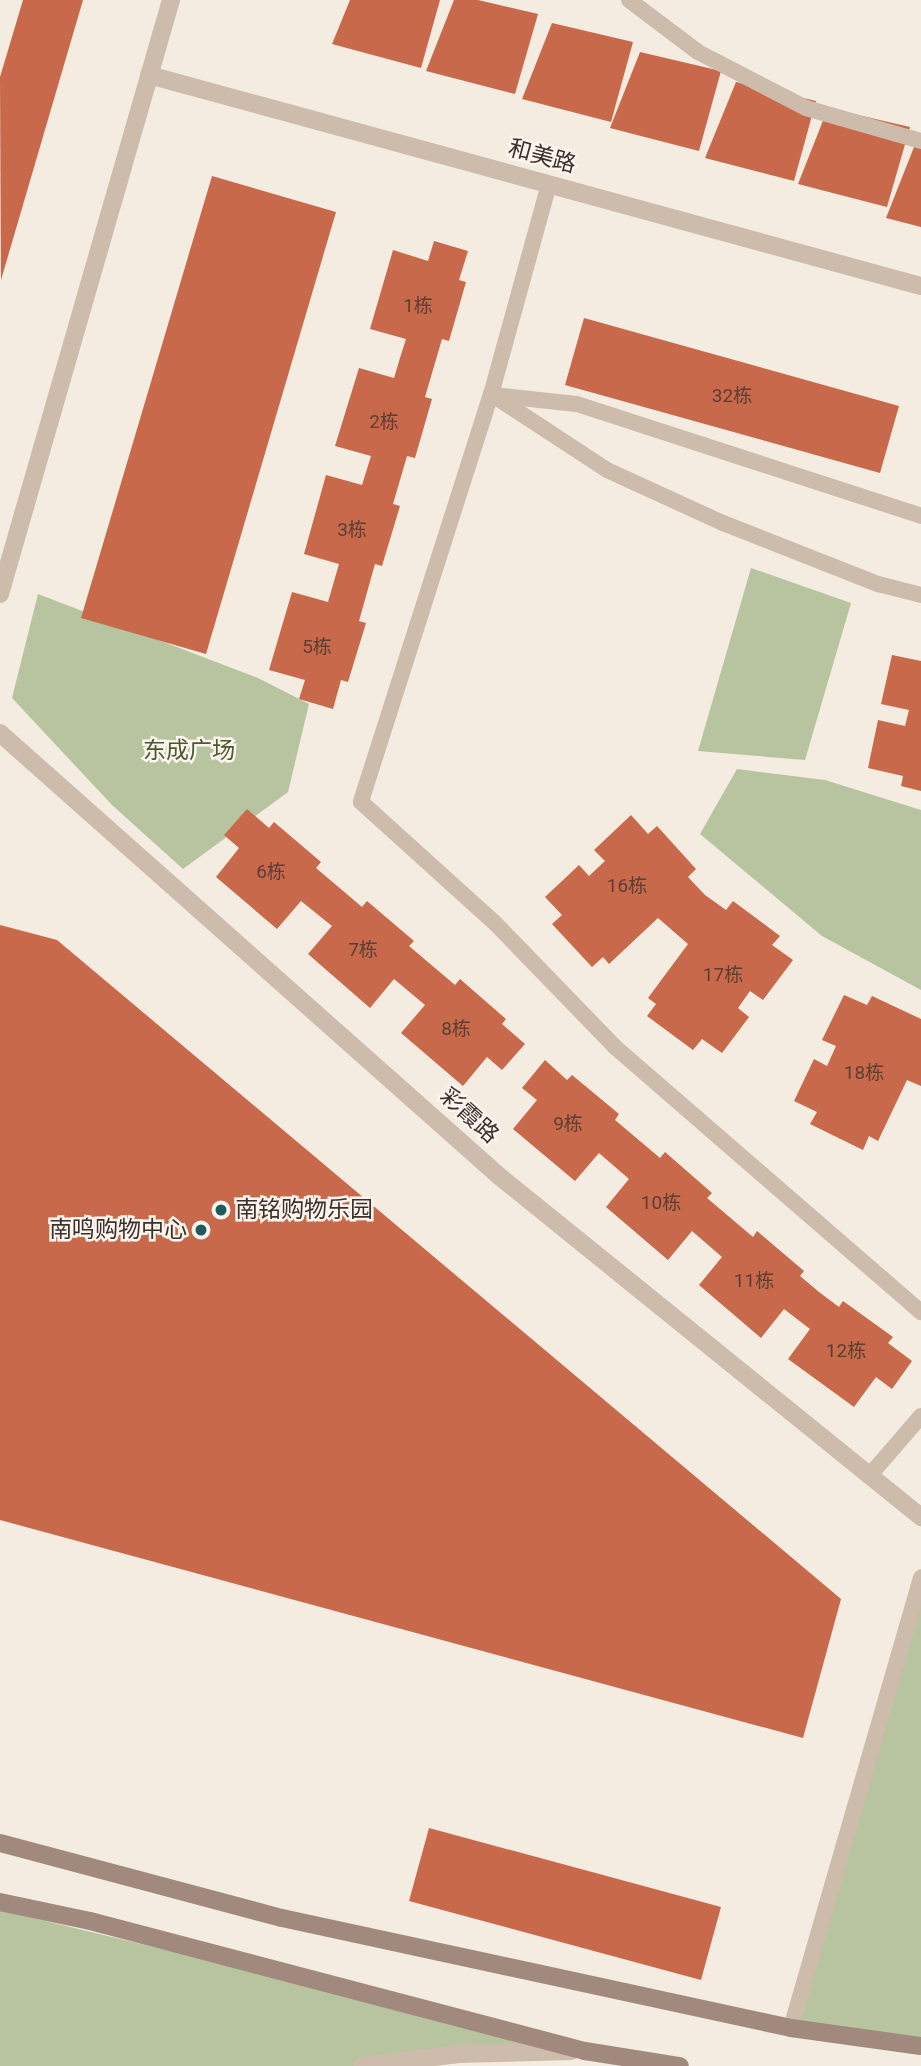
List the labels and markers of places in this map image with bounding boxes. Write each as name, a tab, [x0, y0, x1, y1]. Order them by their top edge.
place label: 南铭购物乐园	[235, 1196, 373, 1224]
marker: 南铭购物乐园	[213, 1202, 229, 1218]
place label: 南鸣购物中心	[49, 1216, 187, 1244]
marker: 南鸣购物中心	[193, 1222, 209, 1238]

